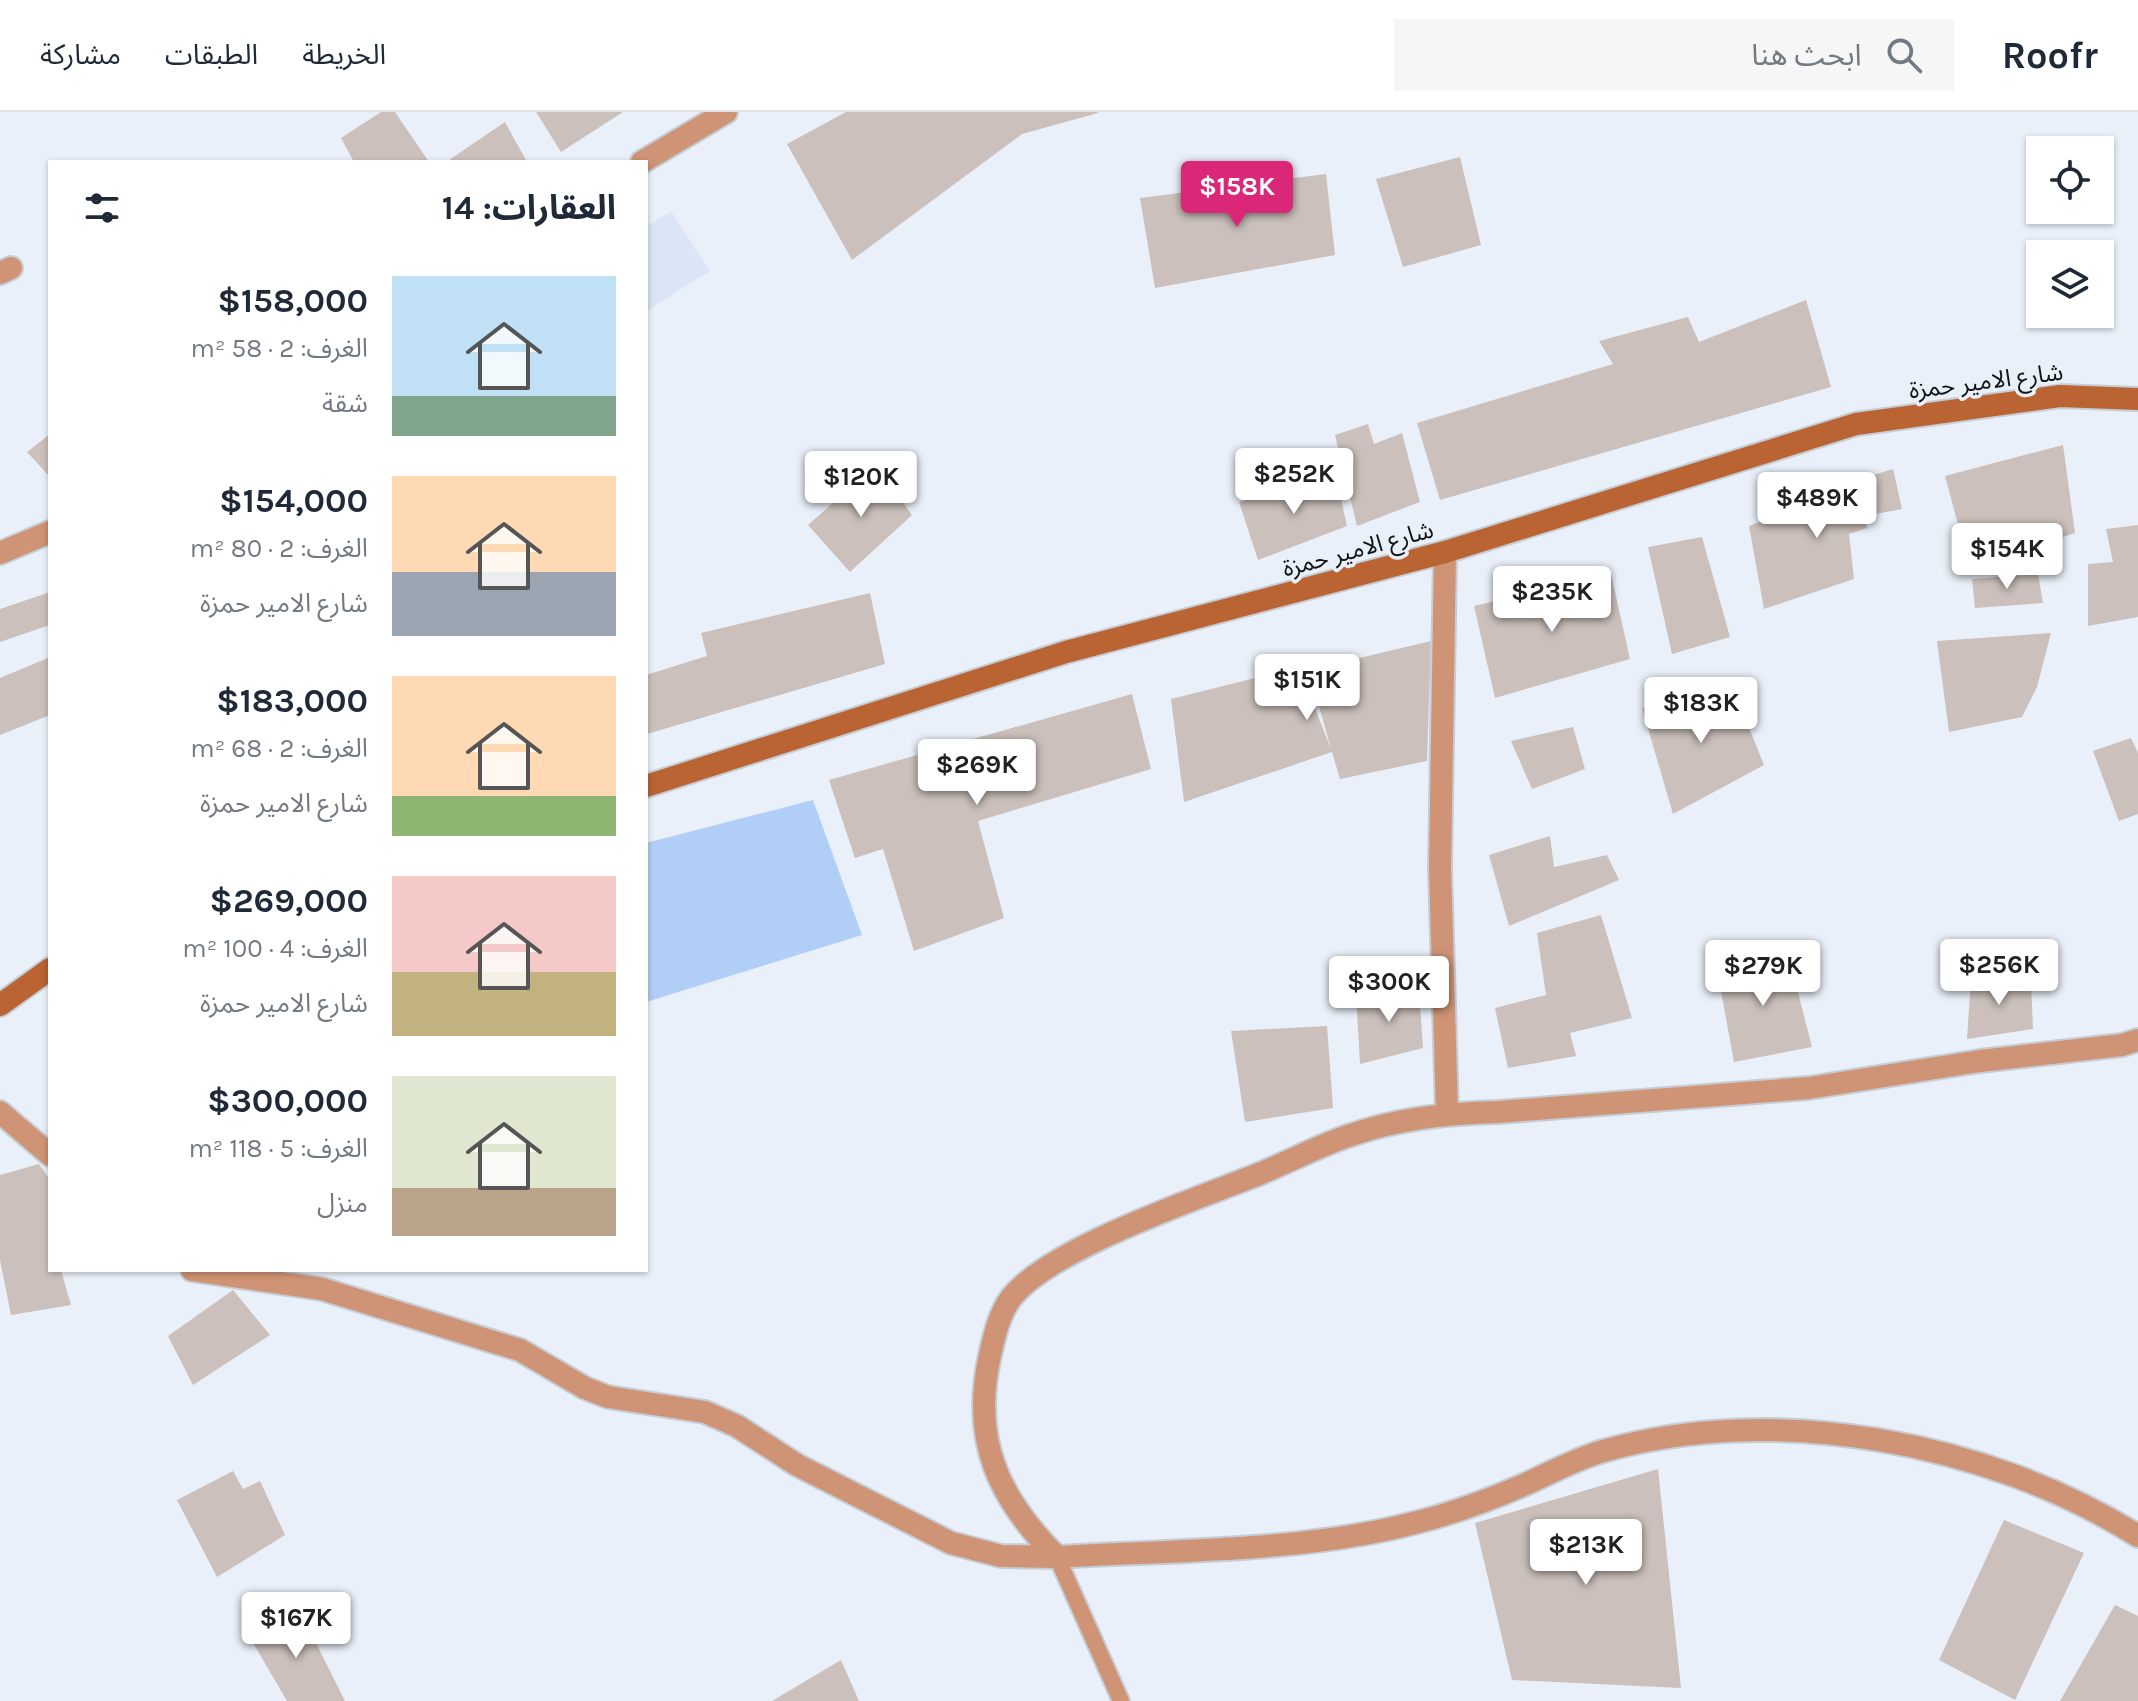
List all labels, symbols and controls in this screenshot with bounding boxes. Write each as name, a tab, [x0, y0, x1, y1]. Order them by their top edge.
search box	[1394, 19, 1954, 91]
icon: search	[1882, 33, 1926, 77]
text: Roofr	[2002, 33, 2098, 78]
text: ابحث هنا	[1751, 37, 1862, 73]
text: مشاركة	[40, 38, 121, 71]
text: الطبقات	[165, 38, 258, 71]
text: الخريطة	[302, 38, 386, 71]
map controls	[2026, 136, 2114, 328]
button: locate	[2026, 136, 2114, 224]
pin: $158K	[1181, 161, 1293, 229]
text: $158K	[1199, 171, 1275, 202]
icon: filters	[80, 186, 124, 230]
text: العقارات: 14	[442, 188, 616, 228]
button: layers	[2026, 240, 2114, 328]
text: $158,000	[218, 281, 368, 321]
icon: home	[456, 308, 552, 404]
text: الغرف: 2 · 58 m²	[191, 333, 368, 364]
street label: شارع الامير حمزة	[1907, 358, 2065, 407]
text: شقة	[322, 388, 368, 419]
pin: $252K	[1238, 448, 1350, 516]
pin: $120K	[805, 451, 917, 519]
text: $252K	[1253, 458, 1335, 489]
text: $120K	[823, 461, 899, 492]
pin: $489K	[1761, 472, 1873, 540]
text: $154,000	[219, 481, 368, 521]
text: $489K	[1775, 482, 1859, 513]
icon: home	[456, 508, 552, 604]
street label: شارع الامير حمزة	[1279, 515, 1437, 586]
pin: $154K	[1951, 523, 2063, 591]
text: الغرف: 2 · 80 m²	[190, 533, 368, 564]
text: $154K	[1970, 533, 2044, 564]
pin: $235K	[1496, 566, 1608, 634]
text: $235K	[1511, 576, 1593, 607]
text: شارع الامير حمزة	[200, 588, 368, 619]
pin: $151K	[1251, 654, 1363, 722]
text: $151K	[1273, 664, 1341, 695]
pin: $183K	[1645, 677, 1757, 745]
text: $183,000	[216, 681, 368, 721]
text: $183K	[1662, 687, 1740, 718]
icon: home	[456, 708, 552, 804]
text: الغرف: 2 · 68 m²	[190, 733, 368, 764]
pin: $269K	[921, 739, 1033, 807]
text: $269K	[936, 749, 1018, 780]
text: شارع الامير حمزة	[200, 788, 368, 819]
text: $269,000	[210, 881, 368, 921]
icon: home	[456, 908, 552, 1004]
text: الغرف: 4 · 100 m²	[182, 933, 368, 964]
pin: $256K	[1943, 939, 2055, 1007]
pin: $279K	[1707, 940, 1819, 1008]
text: $256K	[1958, 949, 2040, 980]
text: $279K	[1723, 950, 1803, 981]
pin: $300K	[1333, 956, 1445, 1024]
text: $300K	[1347, 966, 1431, 997]
text: شارع الامير حمزة	[200, 988, 368, 1019]
text: $300,000	[207, 1081, 368, 1121]
icon: home	[456, 1108, 552, 1204]
text: الغرف: 5 · 118 m²	[188, 1133, 368, 1164]
text: منزل	[317, 1188, 368, 1219]
pin: $213K	[1530, 1519, 1642, 1587]
text: $213K	[1548, 1529, 1624, 1560]
pin: $167K	[240, 1592, 352, 1660]
text: $167K	[260, 1602, 332, 1633]

